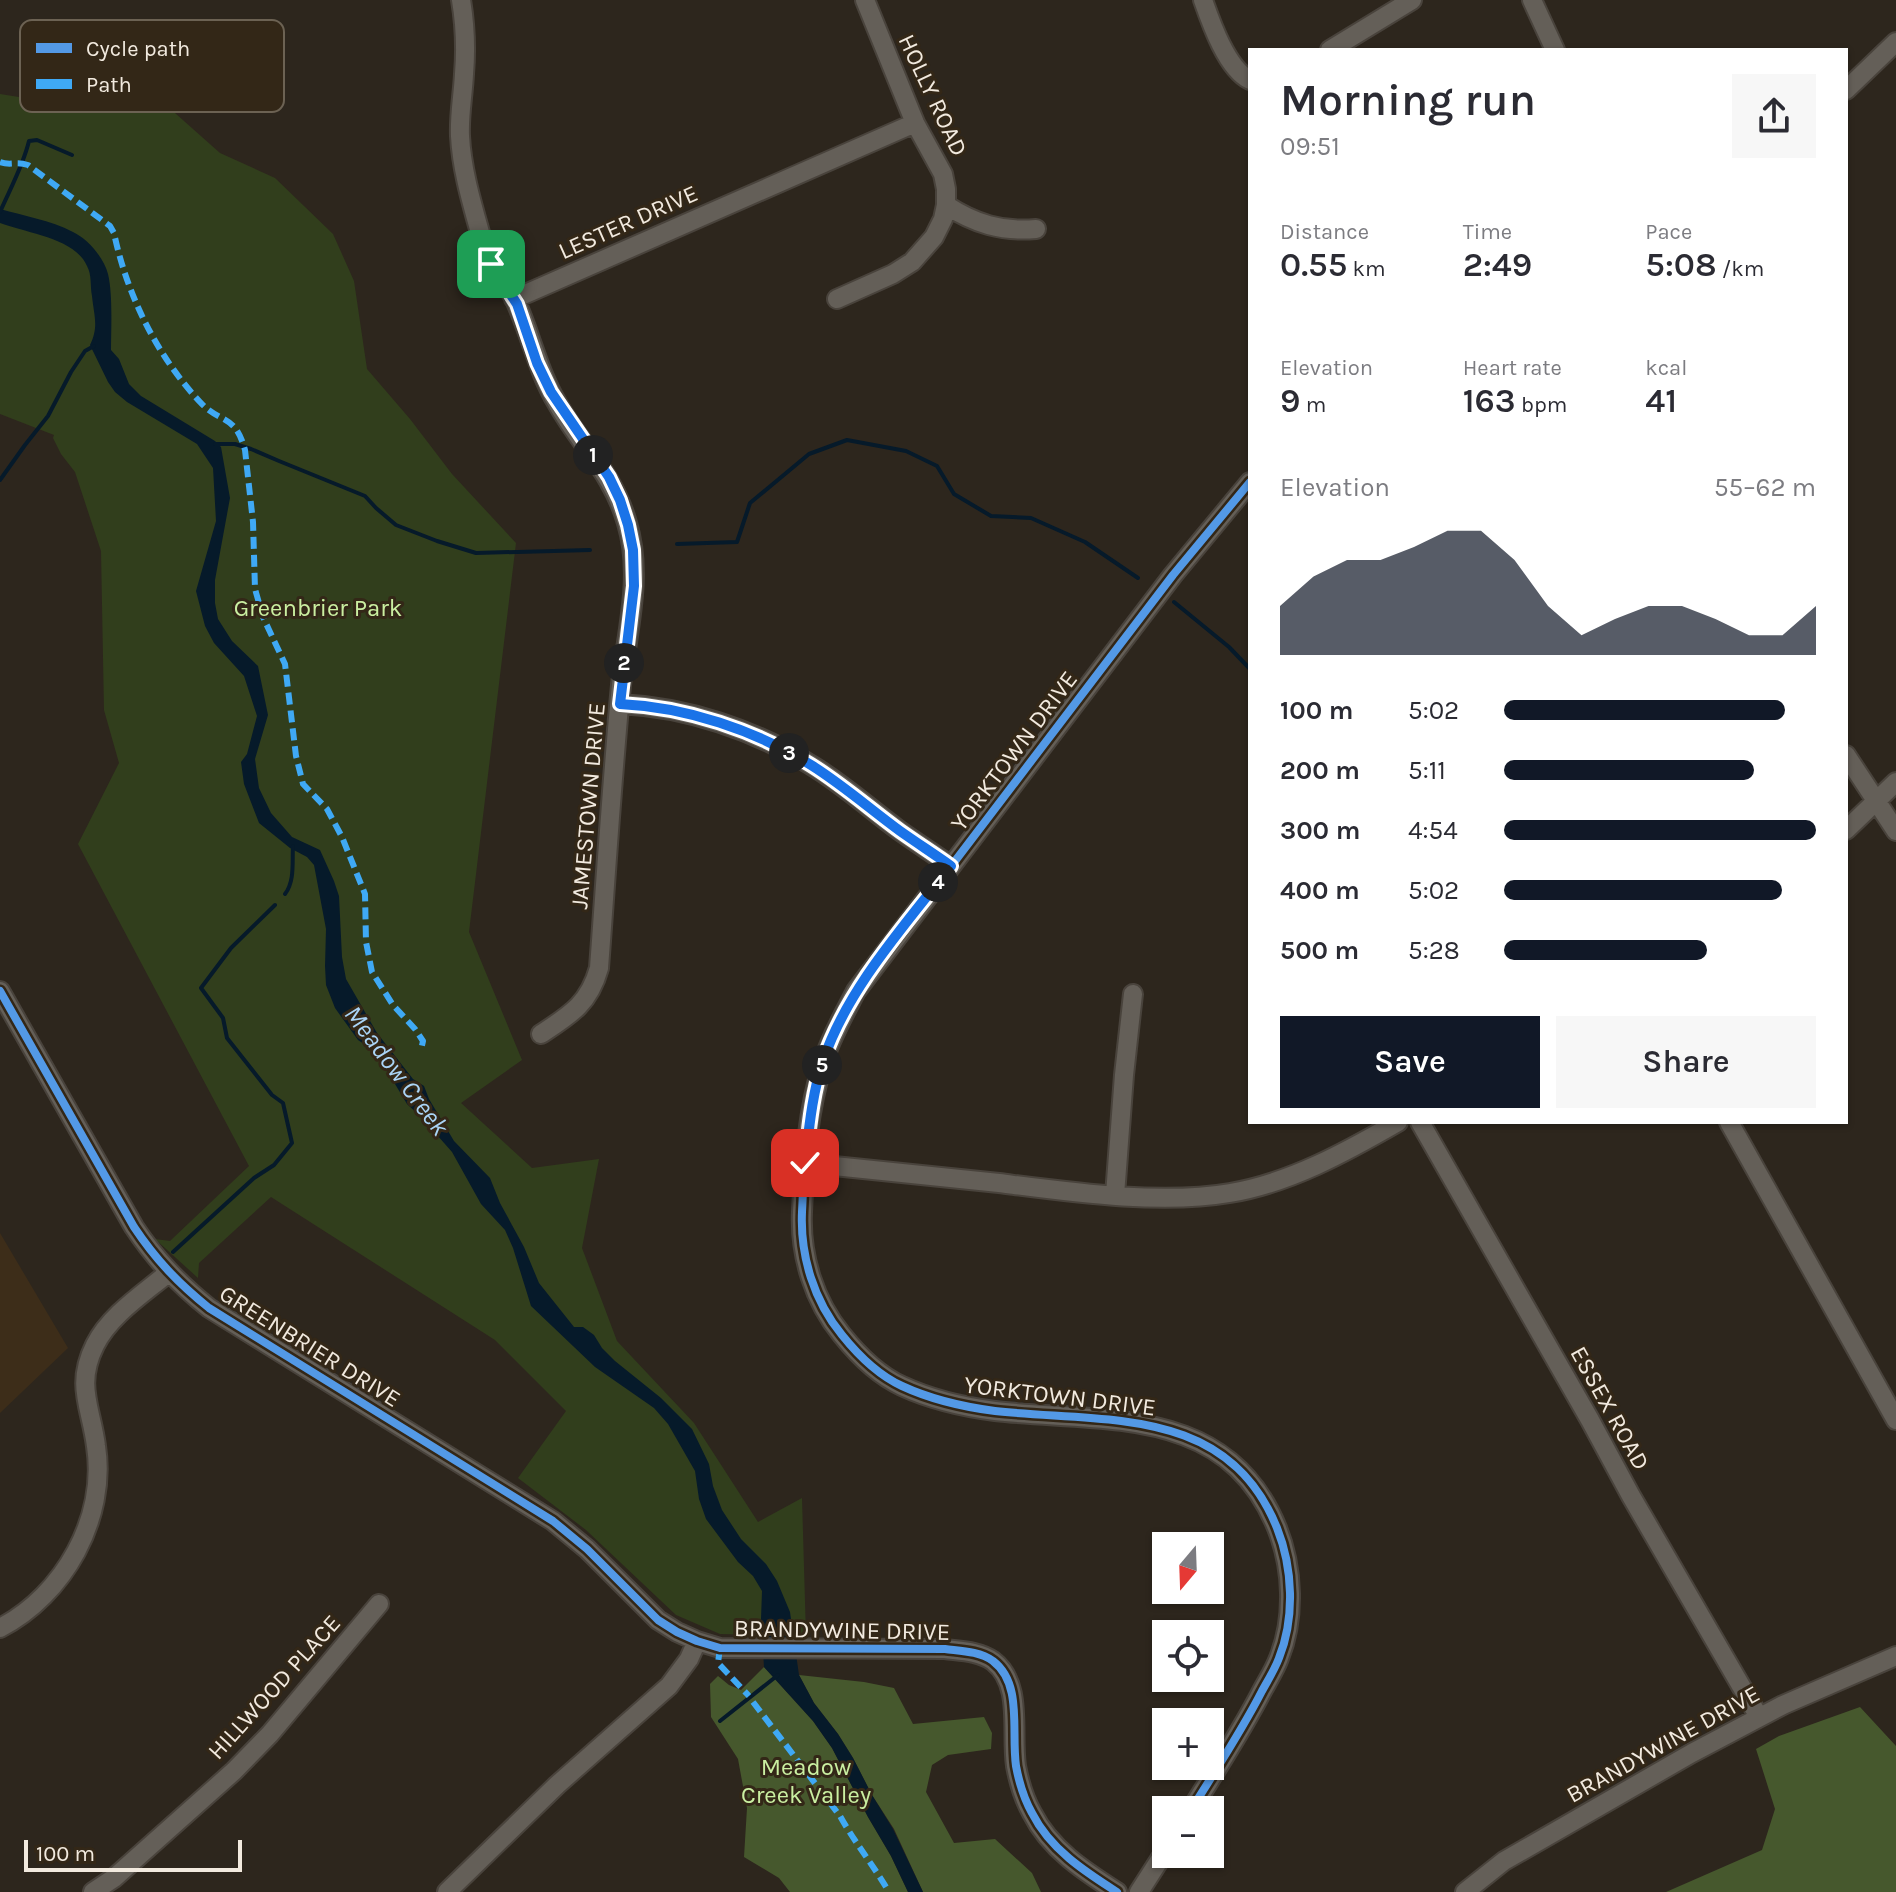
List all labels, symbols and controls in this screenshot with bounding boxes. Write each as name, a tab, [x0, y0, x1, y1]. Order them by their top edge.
legend	[20, 20, 284, 112]
street label: HOLLY ROAD	[893, 30, 973, 160]
text: Cycle path	[86, 36, 190, 62]
text: Path	[86, 72, 132, 98]
button: share	[1732, 74, 1816, 158]
text: Morning run	[1280, 75, 1536, 126]
text: 09:51	[1280, 131, 1340, 162]
street label: LESTER DRIVE	[554, 179, 702, 265]
text: Distance	[1280, 219, 1369, 245]
text: Time	[1463, 219, 1512, 245]
text: Pace	[1645, 219, 1692, 245]
pin	[457, 230, 525, 298]
icon: arrive	[469, 242, 513, 286]
text: 0.55	[1280, 245, 1347, 285]
text: 2:49	[1463, 245, 1532, 285]
text: 5:08	[1645, 245, 1717, 285]
text: km	[1347, 256, 1386, 282]
text: /km	[1717, 256, 1764, 282]
text: Elevation	[1280, 355, 1373, 381]
text: Heart rate	[1463, 355, 1562, 381]
text: kcal	[1645, 355, 1687, 381]
text: 9	[1280, 381, 1300, 421]
text: 163	[1463, 381, 1516, 421]
text: 41	[1645, 381, 1677, 421]
text: m	[1300, 392, 1326, 418]
text: bpm	[1516, 392, 1567, 418]
pin: 1	[573, 435, 613, 475]
text: 1	[589, 442, 597, 468]
text: Elevation	[1280, 472, 1390, 503]
text: 55–62 m	[1714, 472, 1816, 503]
park label: Greenbrier Park	[234, 594, 402, 622]
pin: 2	[604, 643, 644, 683]
text: 2	[617, 650, 631, 676]
street label: YORKTOWN DRIVE	[945, 666, 1083, 836]
text: 100 m	[1280, 695, 1353, 726]
text: 5:02	[1408, 695, 1459, 726]
street label: JAMESTOWN DRIVE	[565, 702, 611, 910]
pin: 3	[769, 733, 809, 773]
text: 3	[782, 740, 796, 766]
text: 200 m	[1280, 755, 1360, 786]
text: 5:11	[1408, 755, 1446, 786]
text: 300 m	[1280, 815, 1360, 846]
text: 4:54	[1408, 815, 1458, 846]
pin: 4	[918, 862, 958, 902]
text: 4	[931, 869, 945, 895]
text: 400 m	[1280, 875, 1360, 906]
text: 5:02	[1408, 875, 1459, 906]
text: 500 m	[1280, 935, 1359, 966]
text: 5:28	[1408, 935, 1460, 966]
water label: Meadow Creek	[338, 999, 456, 1142]
button: Save	[1280, 1016, 1540, 1108]
button: Share	[1556, 1016, 1816, 1108]
pin: 5	[802, 1045, 842, 1085]
text: 5	[816, 1052, 828, 1078]
pin	[771, 1129, 839, 1197]
icon: check	[783, 1141, 827, 1185]
street label: GREENBRIER DRIVE	[214, 1279, 406, 1413]
street label: ESSEX ROAD	[1565, 1341, 1655, 1475]
street label: YORKTOWN DRIVE	[963, 1370, 1157, 1422]
north arrow	[1152, 1532, 1224, 1604]
map controls	[1152, 1532, 1224, 1868]
street label: HILLWOOD PLACE	[202, 1609, 346, 1765]
street label: BRANDYWINE DRIVE	[734, 1614, 950, 1646]
button: locate	[1152, 1620, 1224, 1692]
street label: BRANDYWINE DRIVE	[1562, 1679, 1764, 1809]
button: +	[1152, 1708, 1224, 1780]
park label: Meadow Creek Valley	[741, 1753, 871, 1809]
button: −	[1152, 1796, 1224, 1868]
scale bar	[24, 1836, 242, 1872]
text: 100 m	[36, 1841, 95, 1867]

